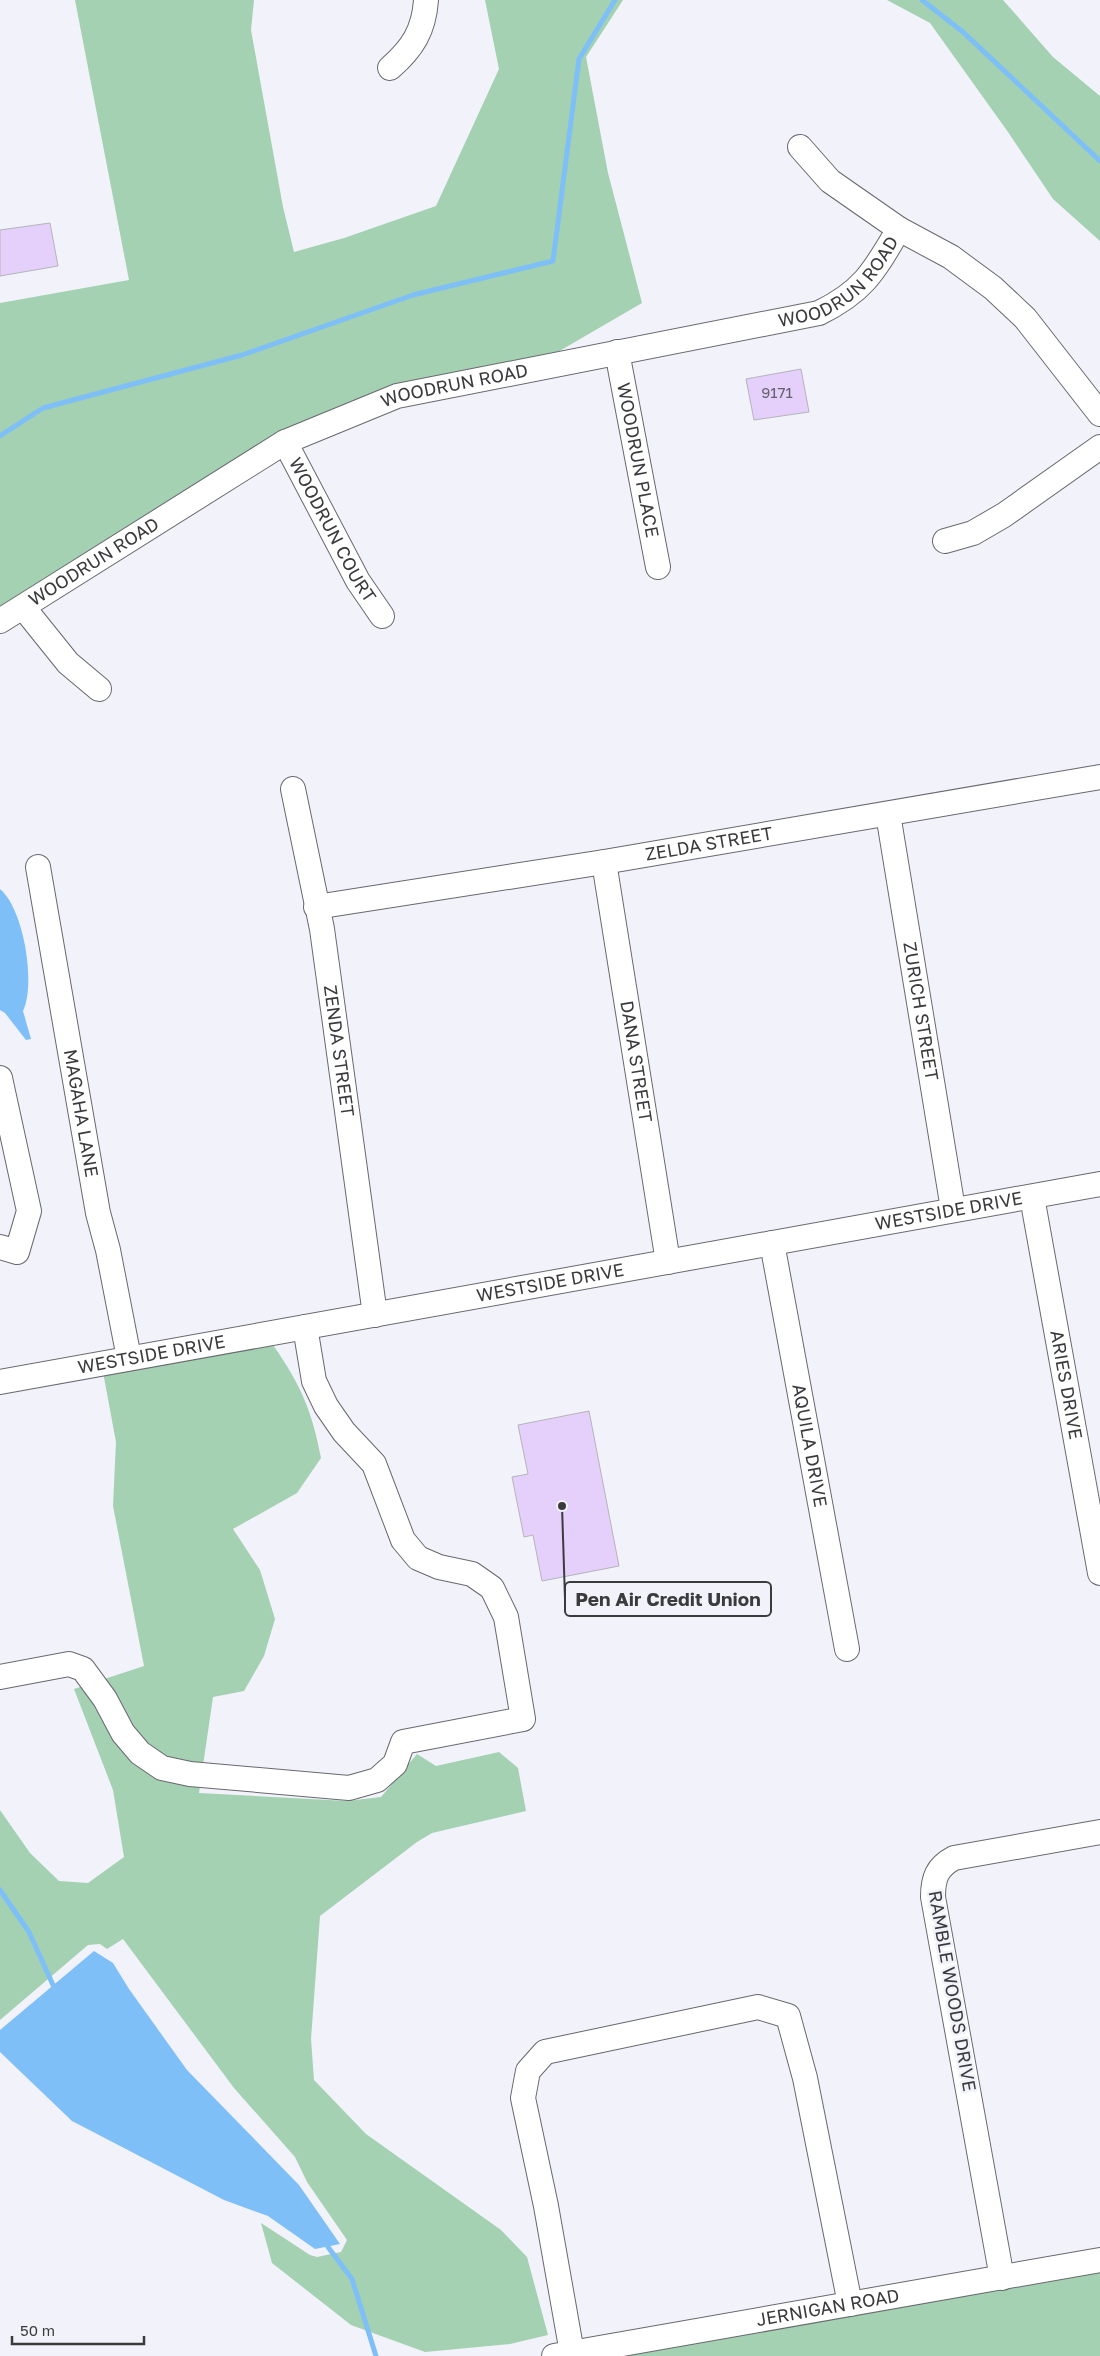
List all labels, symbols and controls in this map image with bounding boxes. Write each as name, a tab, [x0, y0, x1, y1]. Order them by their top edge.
street label: WOODRUN ROAD	[776, 232, 902, 331]
street label: WOODRUN ROAD	[377, 359, 530, 412]
street label: WOODRUN PLACE	[613, 381, 664, 539]
house number: 9171	[761, 383, 793, 401]
street label: WOODRUN COURT	[285, 453, 381, 606]
street label: WOODRUN ROAD	[24, 512, 163, 610]
street label: ZELDA STREET	[643, 821, 774, 865]
street label: ZURICH STREET	[899, 940, 944, 1082]
street label: ZENDA STREET	[320, 984, 360, 1118]
street label: DANA STREET	[616, 999, 657, 1124]
street label: MAGAHA LANE	[60, 1048, 104, 1179]
street label: WESTSIDE DRIVE	[873, 1186, 1024, 1234]
street label: WESTSIDE DRIVE	[474, 1258, 625, 1306]
street label: ARIES DRIVE	[1046, 1328, 1088, 1441]
street label: WESTSIDE DRIVE	[76, 1330, 227, 1378]
street label: AQUILA DRIVE	[788, 1382, 833, 1509]
callout: Pen Air Credit Union	[565, 1582, 771, 1616]
text: Pen Air Credit Union	[575, 1587, 761, 1610]
street label: RAMBLE WOODS DRIVE	[924, 1889, 981, 2093]
street label: JERNIGAN ROAD	[754, 2283, 901, 2330]
scale bar	[12, 2314, 145, 2346]
text: 50 m	[20, 2321, 55, 2339]

